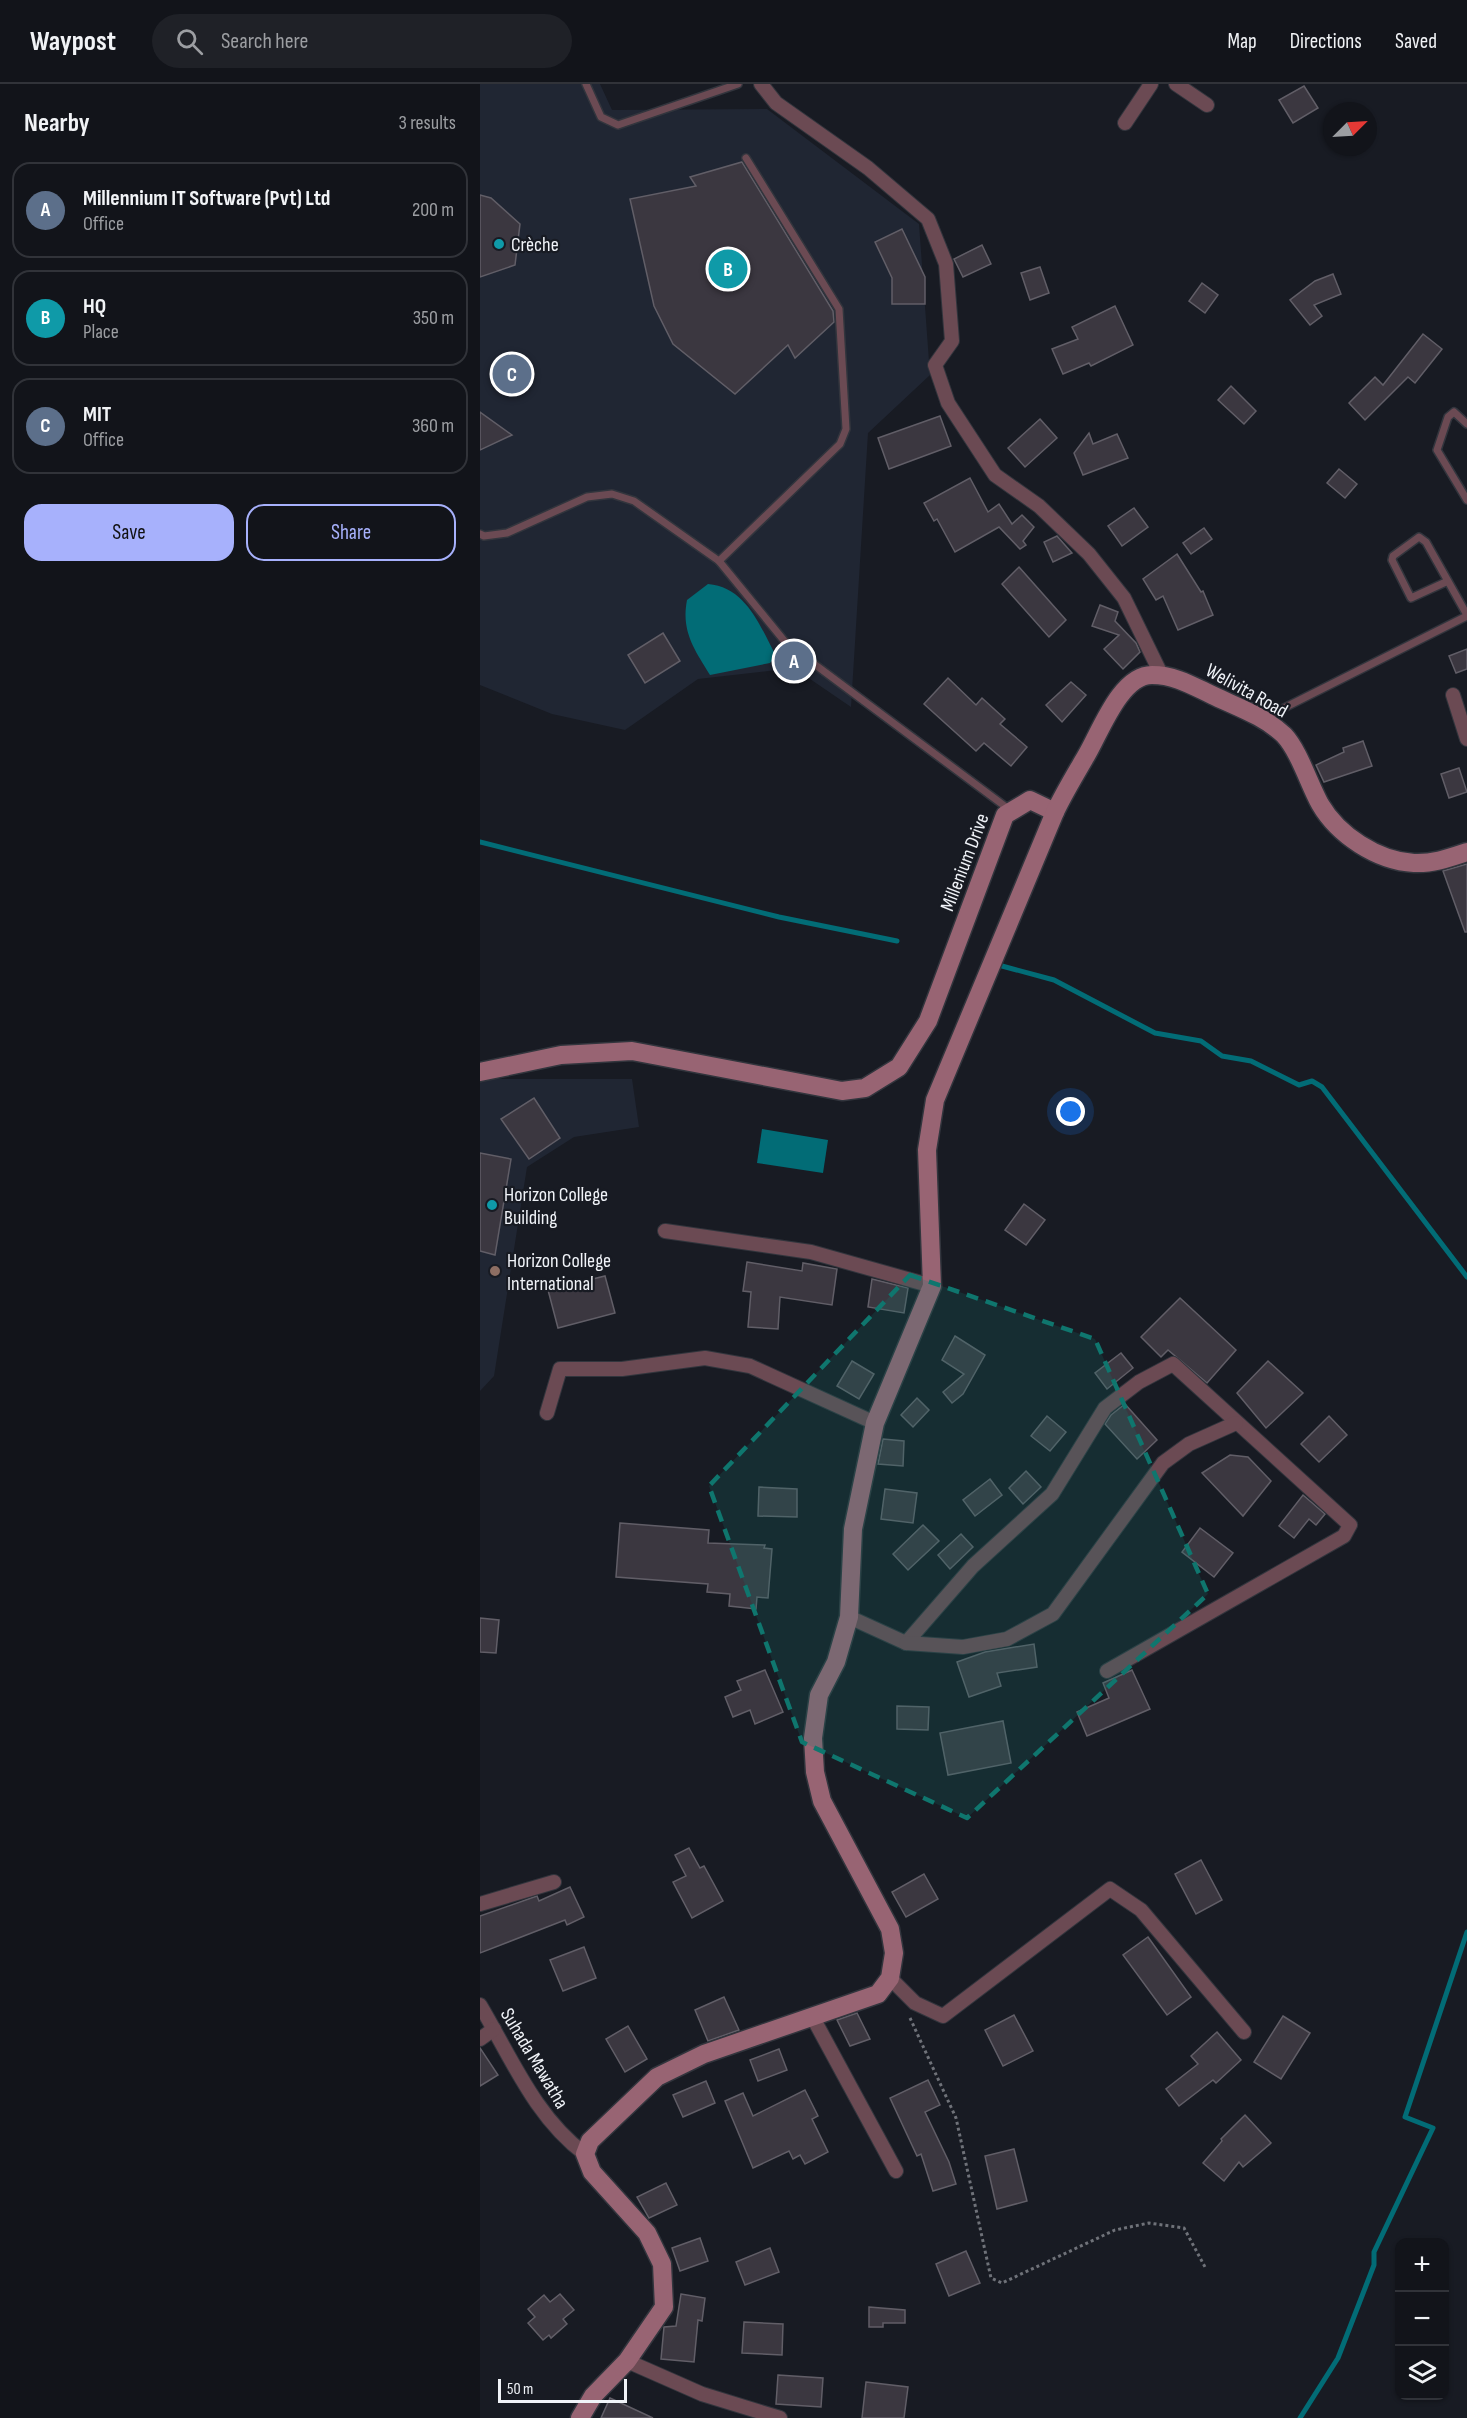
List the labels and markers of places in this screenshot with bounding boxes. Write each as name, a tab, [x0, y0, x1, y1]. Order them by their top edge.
place label: Crèche	[511, 233, 559, 257]
marker: Crèche	[492, 237, 506, 251]
pin: B	[708, 246, 748, 291]
pin: C	[492, 352, 531, 396]
pin: A	[774, 638, 814, 684]
place label: Horizon College Building	[504, 1183, 608, 1230]
marker: Horizon College Building	[485, 1198, 499, 1212]
place label: Horizon College International	[507, 1249, 611, 1296]
marker: Horizon College International	[488, 1264, 502, 1278]

